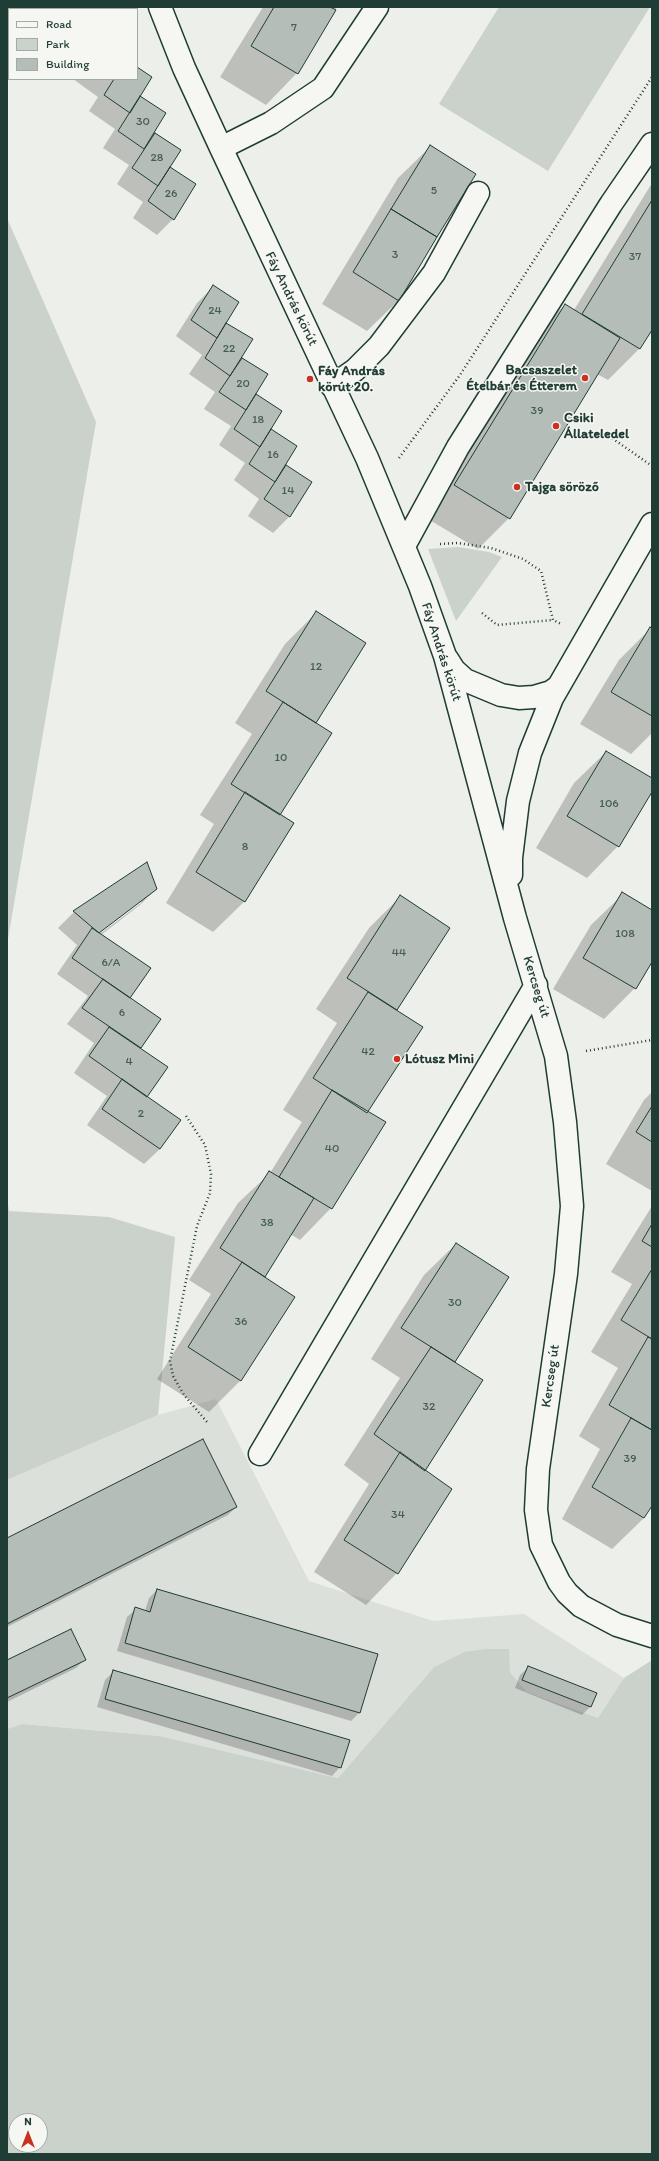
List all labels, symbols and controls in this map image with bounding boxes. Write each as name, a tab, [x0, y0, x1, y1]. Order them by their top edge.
legend	[8, 8, 138, 80]
text: Road	[46, 17, 72, 31]
house number: 7	[291, 21, 297, 35]
text: Park	[46, 37, 70, 51]
text: Building	[46, 57, 89, 71]
house number: 30	[136, 115, 150, 129]
house number: 28	[151, 151, 163, 165]
house number: 5	[431, 184, 437, 198]
house number: 26	[165, 187, 177, 201]
house number: 3	[392, 248, 398, 262]
street label: Fáy András körút	[261, 249, 321, 349]
house number: 37	[629, 250, 641, 264]
house number: 24	[208, 304, 222, 318]
house number: 22	[223, 342, 235, 356]
place label: Bacsaszelet Ételbár és Étterem	[466, 362, 577, 394]
place label: Fáy András körút 20.	[318, 363, 385, 396]
marker: Bacsaszelet Ételbár és Étterem	[580, 373, 590, 383]
marker: Fáy András körút 20.	[305, 374, 315, 384]
house number: 20	[236, 377, 250, 391]
house number: 39	[531, 404, 543, 418]
place label: Csiki Állateledel	[564, 410, 629, 442]
house number: 18	[252, 413, 264, 427]
marker: Csiki Állateledel	[551, 421, 561, 431]
house number: 16	[267, 448, 279, 462]
place label: Tajga söröző	[525, 479, 599, 495]
marker: Tajga söröző	[512, 482, 522, 492]
house number: 14	[282, 484, 294, 498]
street label: Fáy András körút	[417, 600, 465, 704]
house number: 12	[310, 660, 322, 674]
house number: 10	[275, 751, 287, 765]
house number: 106	[599, 797, 619, 811]
house number: 8	[242, 840, 248, 854]
house number: 108	[615, 927, 635, 941]
house number: 44	[392, 946, 406, 960]
street label: Kercseg út	[519, 954, 553, 1020]
house number: 6/A	[101, 956, 121, 970]
house number: 6	[119, 1006, 125, 1020]
house number: 42	[361, 1045, 375, 1059]
place label: Lótusz Mini	[405, 1051, 474, 1067]
marker: Lótusz Mini	[392, 1054, 402, 1064]
house number: 4	[125, 1055, 133, 1069]
house number: 2	[138, 1107, 144, 1121]
house number: 40	[325, 1142, 339, 1156]
house number: 38	[260, 1216, 274, 1230]
house number: 30	[448, 1296, 462, 1310]
house number: 36	[235, 1315, 247, 1329]
street label: Kercseg út	[538, 1343, 564, 1409]
house number: 32	[423, 1400, 435, 1414]
house number: 39	[624, 1452, 636, 1466]
house number: 34	[391, 1508, 405, 1522]
north arrow	[8, 2113, 48, 2153]
text: N	[24, 2115, 32, 2128]

